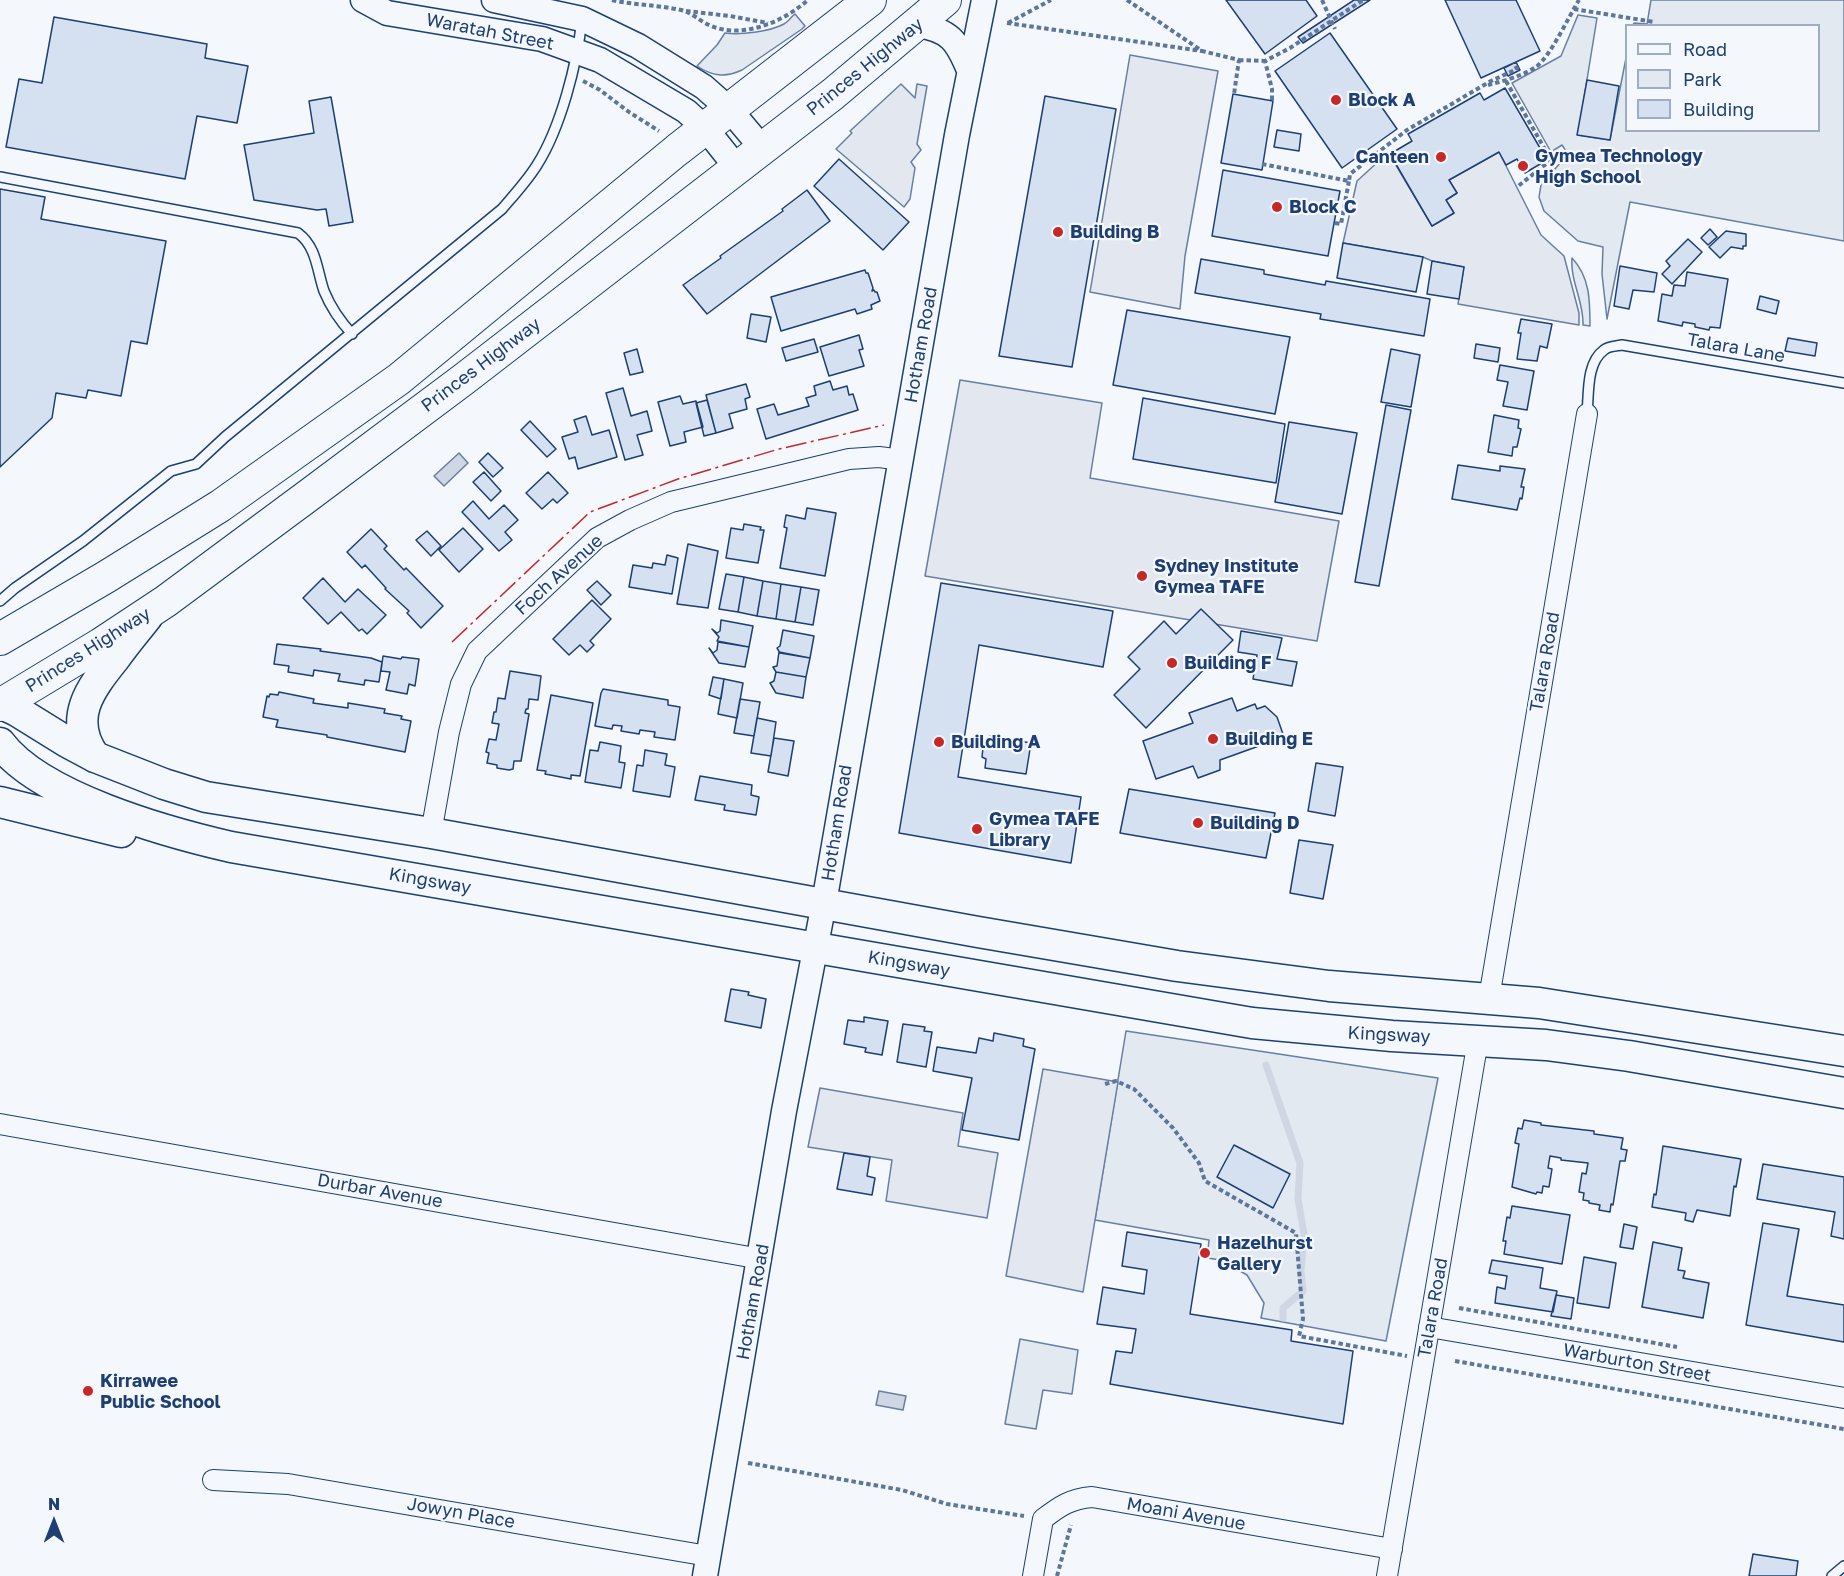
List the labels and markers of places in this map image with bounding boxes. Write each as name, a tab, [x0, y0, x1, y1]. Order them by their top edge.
place label: Block A	[1348, 89, 1415, 111]
marker: Block A	[1329, 93, 1343, 107]
place label: Gymea Technology High School	[1535, 145, 1703, 188]
place label: Canteen	[1356, 146, 1429, 168]
marker: Canteen	[1434, 150, 1448, 164]
marker: Gymea Technology High School	[1516, 159, 1530, 173]
place label: Block C	[1289, 196, 1356, 218]
marker: Block C	[1270, 200, 1284, 214]
place label: Building B	[1070, 221, 1159, 243]
marker: Building B	[1051, 225, 1065, 239]
place label: Sydney Institute Gymea TAFE	[1154, 555, 1299, 598]
marker: Sydney Institute Gymea TAFE	[1135, 569, 1149, 583]
place label: Building F	[1184, 652, 1271, 674]
marker: Building F	[1165, 656, 1179, 670]
place label: Building E	[1225, 728, 1313, 750]
place label: Building A	[951, 731, 1041, 753]
marker: Building E	[1206, 732, 1220, 746]
marker: Building A	[932, 735, 946, 749]
place label: Gymea TAFE Library	[989, 808, 1100, 850]
place label: Building D	[1210, 812, 1300, 834]
marker: Building D	[1191, 816, 1205, 830]
marker: Gymea TAFE Library	[970, 822, 984, 836]
place label: Hazelhurst Gallery	[1217, 1232, 1313, 1274]
marker: Hazelhurst Gallery	[1198, 1246, 1212, 1260]
place label: Kirrawee Public School	[100, 1370, 221, 1412]
marker: Kirrawee Public School	[81, 1384, 95, 1398]

